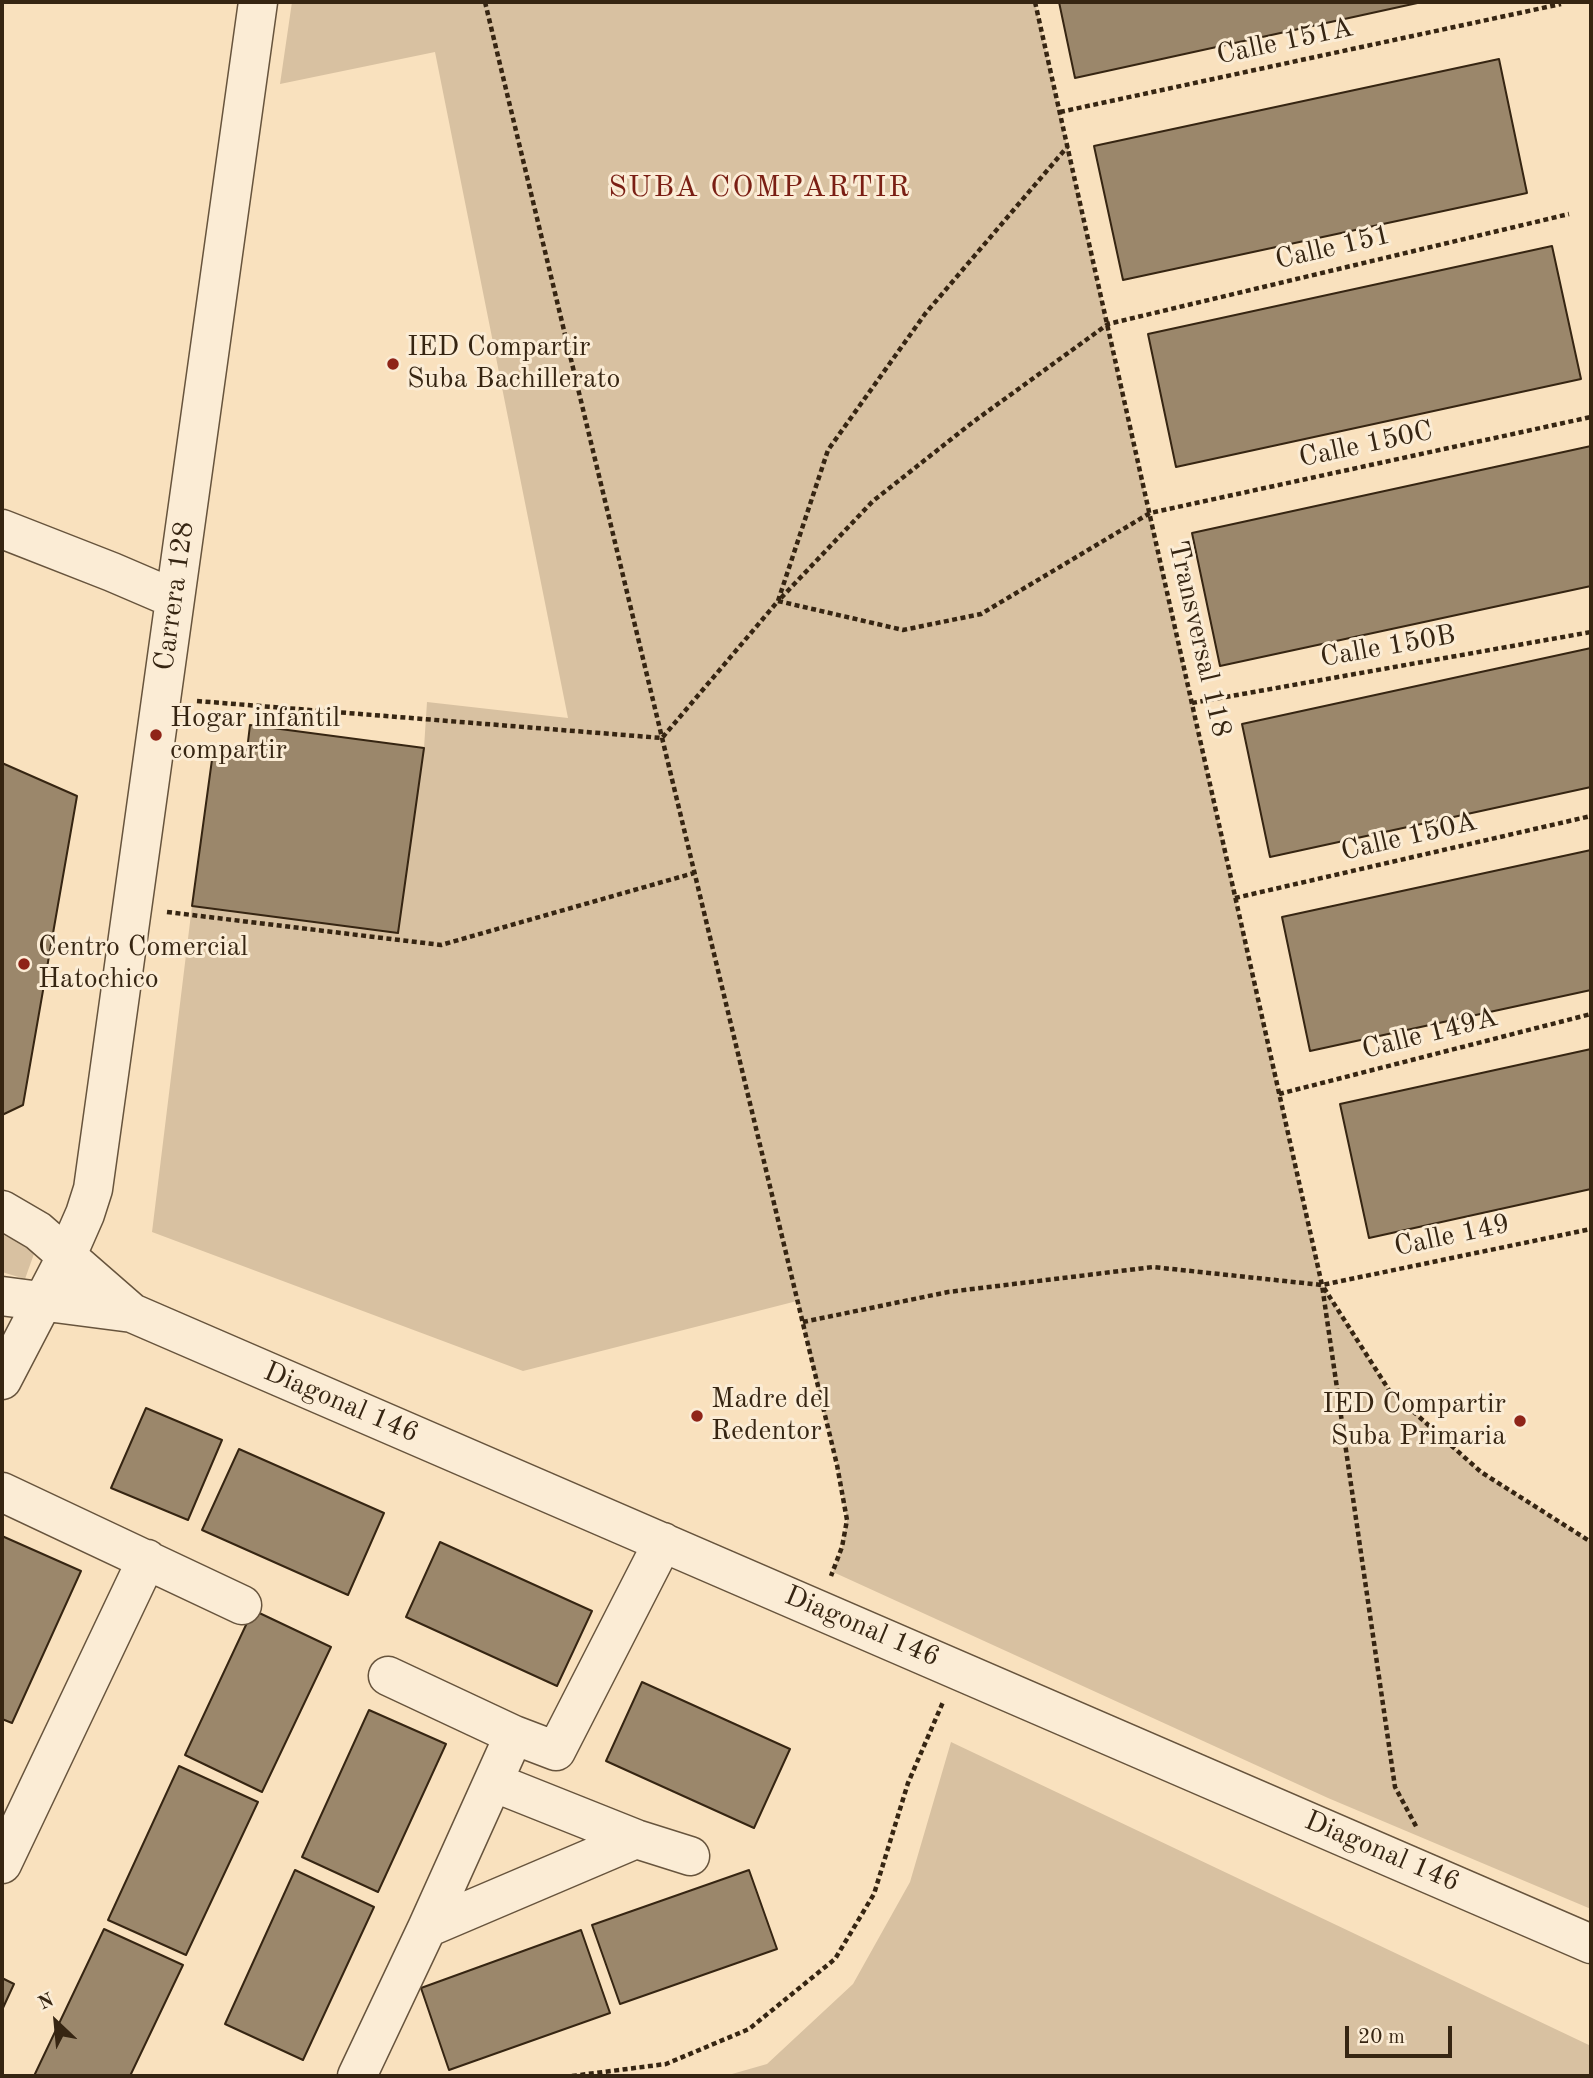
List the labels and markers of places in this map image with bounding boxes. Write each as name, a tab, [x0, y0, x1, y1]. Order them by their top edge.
place label: IED Compartir Suba Bachillerato	[407, 331, 620, 397]
marker: IED Compartir Suba Bachillerato	[385, 356, 401, 372]
place label: Hogar infantil compartir	[170, 702, 340, 768]
marker: Hogar infantil compartir	[148, 727, 164, 743]
place label: Centro Comercial Hatochico	[38, 931, 248, 997]
marker: Centro Comercial Hatochico	[16, 956, 32, 972]
place label: Madre del Redentor	[711, 1383, 830, 1449]
place label: IED Compartir Suba Primaria	[1322, 1388, 1506, 1454]
marker: Madre del Redentor	[689, 1408, 705, 1424]
marker: IED Compartir Suba Primaria	[1512, 1413, 1528, 1429]

